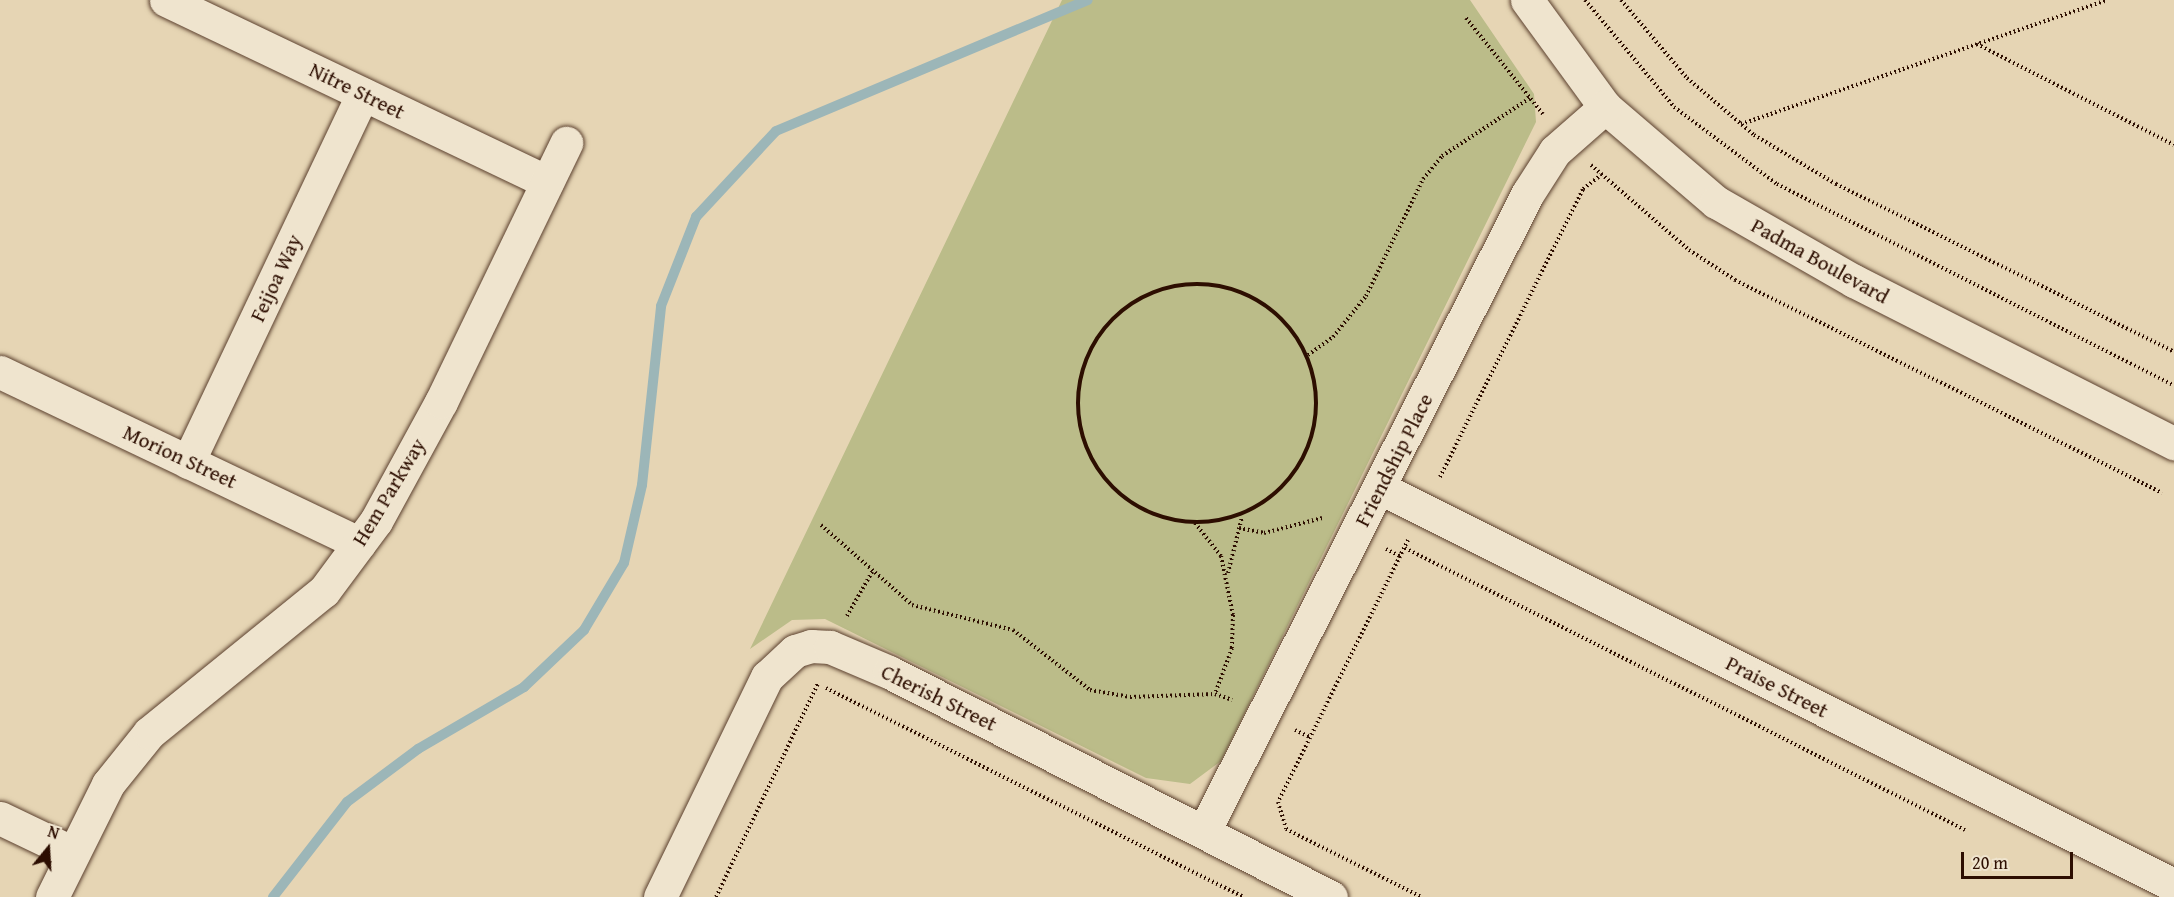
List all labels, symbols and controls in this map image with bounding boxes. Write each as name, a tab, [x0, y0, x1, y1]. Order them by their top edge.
street label: Nitre Street	[305, 57, 409, 125]
street label: Padma Boulevard	[1747, 213, 1893, 309]
street label: Feijoa Way	[245, 230, 307, 326]
street label: Friendship Place	[1350, 389, 1438, 531]
street label: Morion Street	[119, 420, 241, 494]
street label: Hem Parkway	[347, 434, 431, 550]
street label: Praise Street	[1722, 650, 1832, 724]
street label: Cherish Street	[877, 659, 1001, 737]
north arrow	[18, 819, 78, 879]
text: N	[45, 819, 62, 845]
scale bar	[1964, 840, 2076, 878]
text: 20 m	[1972, 849, 2008, 876]

